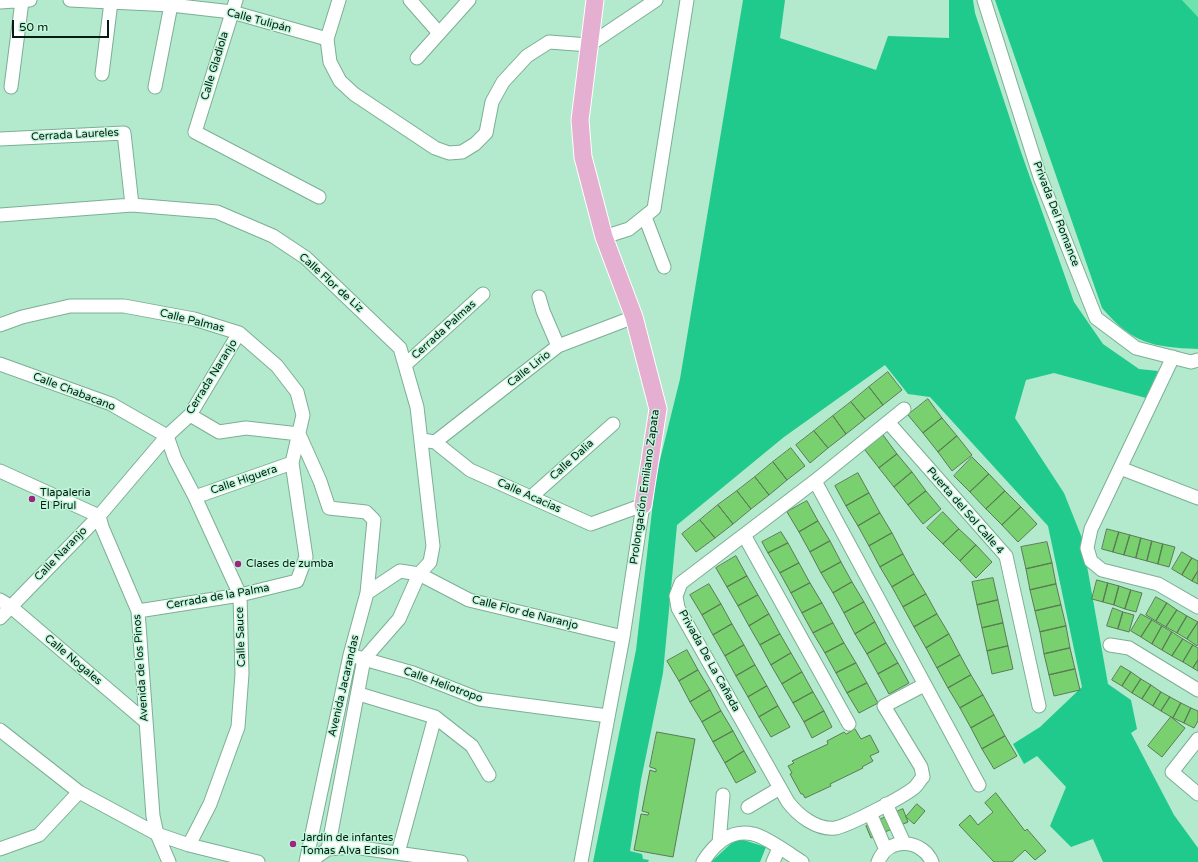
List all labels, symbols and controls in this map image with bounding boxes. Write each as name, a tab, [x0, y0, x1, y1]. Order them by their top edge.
street label: Calle Tulipán	[225, 6, 293, 36]
scale bar	[14, 12, 111, 38]
text: 50 m	[19, 20, 48, 34]
street label: Calle Gladiola	[198, 30, 232, 102]
street label: Cerrada Laureles	[31, 126, 119, 144]
street label: Privada Del Romance	[1030, 160, 1082, 268]
street label: Calle Flor de Liz	[296, 251, 366, 315]
street label: Cerrada Palmas	[409, 298, 479, 362]
street label: Calle Palmas	[158, 307, 226, 335]
street label: Cerrada Naranjo	[184, 337, 240, 417]
street label: Calle Lirio	[505, 348, 553, 390]
street label: Calle Chabacano	[31, 370, 117, 414]
street label: Prolongación Emiliano Zapata	[628, 409, 662, 565]
street label: Calle Dalia	[547, 437, 597, 483]
street label: Calle Higuera	[209, 462, 279, 498]
street label: Puerta del Sol Calle 4	[924, 465, 1006, 557]
street label: Calle Acacias	[495, 476, 563, 516]
place label: Tlapaleria El Pirul	[40, 486, 91, 512]
marker: Tlapaleria El Pirul	[27, 494, 37, 504]
street label: Calle Naranjo	[32, 524, 90, 584]
place label: Clases de zumba	[246, 557, 334, 571]
marker: Clases de zumba	[233, 559, 243, 569]
street label: Cerrada de la Palma	[165, 581, 271, 613]
street label: Calle Flor de Naranjo	[470, 593, 580, 633]
street label: Calle Sauce	[233, 607, 249, 667]
street label: Privada De La Cañada	[675, 608, 743, 714]
street label: Avenida de los Pinos	[131, 614, 151, 722]
street label: Calle Nogales	[42, 632, 104, 688]
street label: Avenida Jacarandas	[326, 634, 362, 738]
street label: Calle Heliotropo	[402, 665, 484, 705]
place label: Jardín de infantes Tomas Alva Edison	[301, 831, 399, 857]
marker: Jardín de infantes Tomas Alva Edison	[288, 839, 298, 849]

